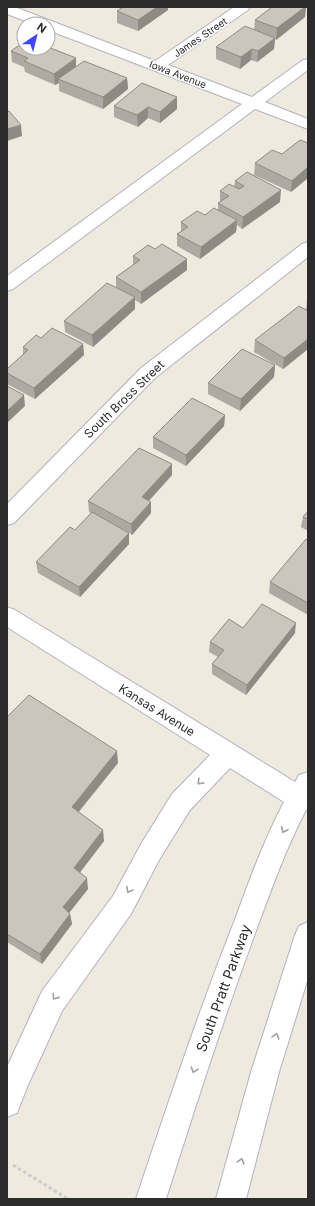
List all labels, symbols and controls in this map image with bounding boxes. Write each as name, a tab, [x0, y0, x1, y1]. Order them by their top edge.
street label: James Street	[171, 14, 230, 59]
north arrow	[16, 16, 56, 56]
text: N	[34, 20, 49, 36]
street label: Iowa Avenue	[148, 58, 208, 90]
street label: South Bross Street	[81, 357, 167, 441]
street label: Kansas Avenue	[116, 681, 198, 739]
one-way arrow	[197, 777, 205, 785]
one-way arrow	[281, 826, 289, 834]
one-way arrow	[127, 886, 134, 893]
street label: South Pratt Parkway	[192, 922, 254, 1054]
one-way arrow	[53, 992, 60, 999]
one-way arrow	[271, 1033, 280, 1040]
one-way arrow	[190, 1066, 198, 1073]
one-way arrow	[236, 1158, 245, 1165]

